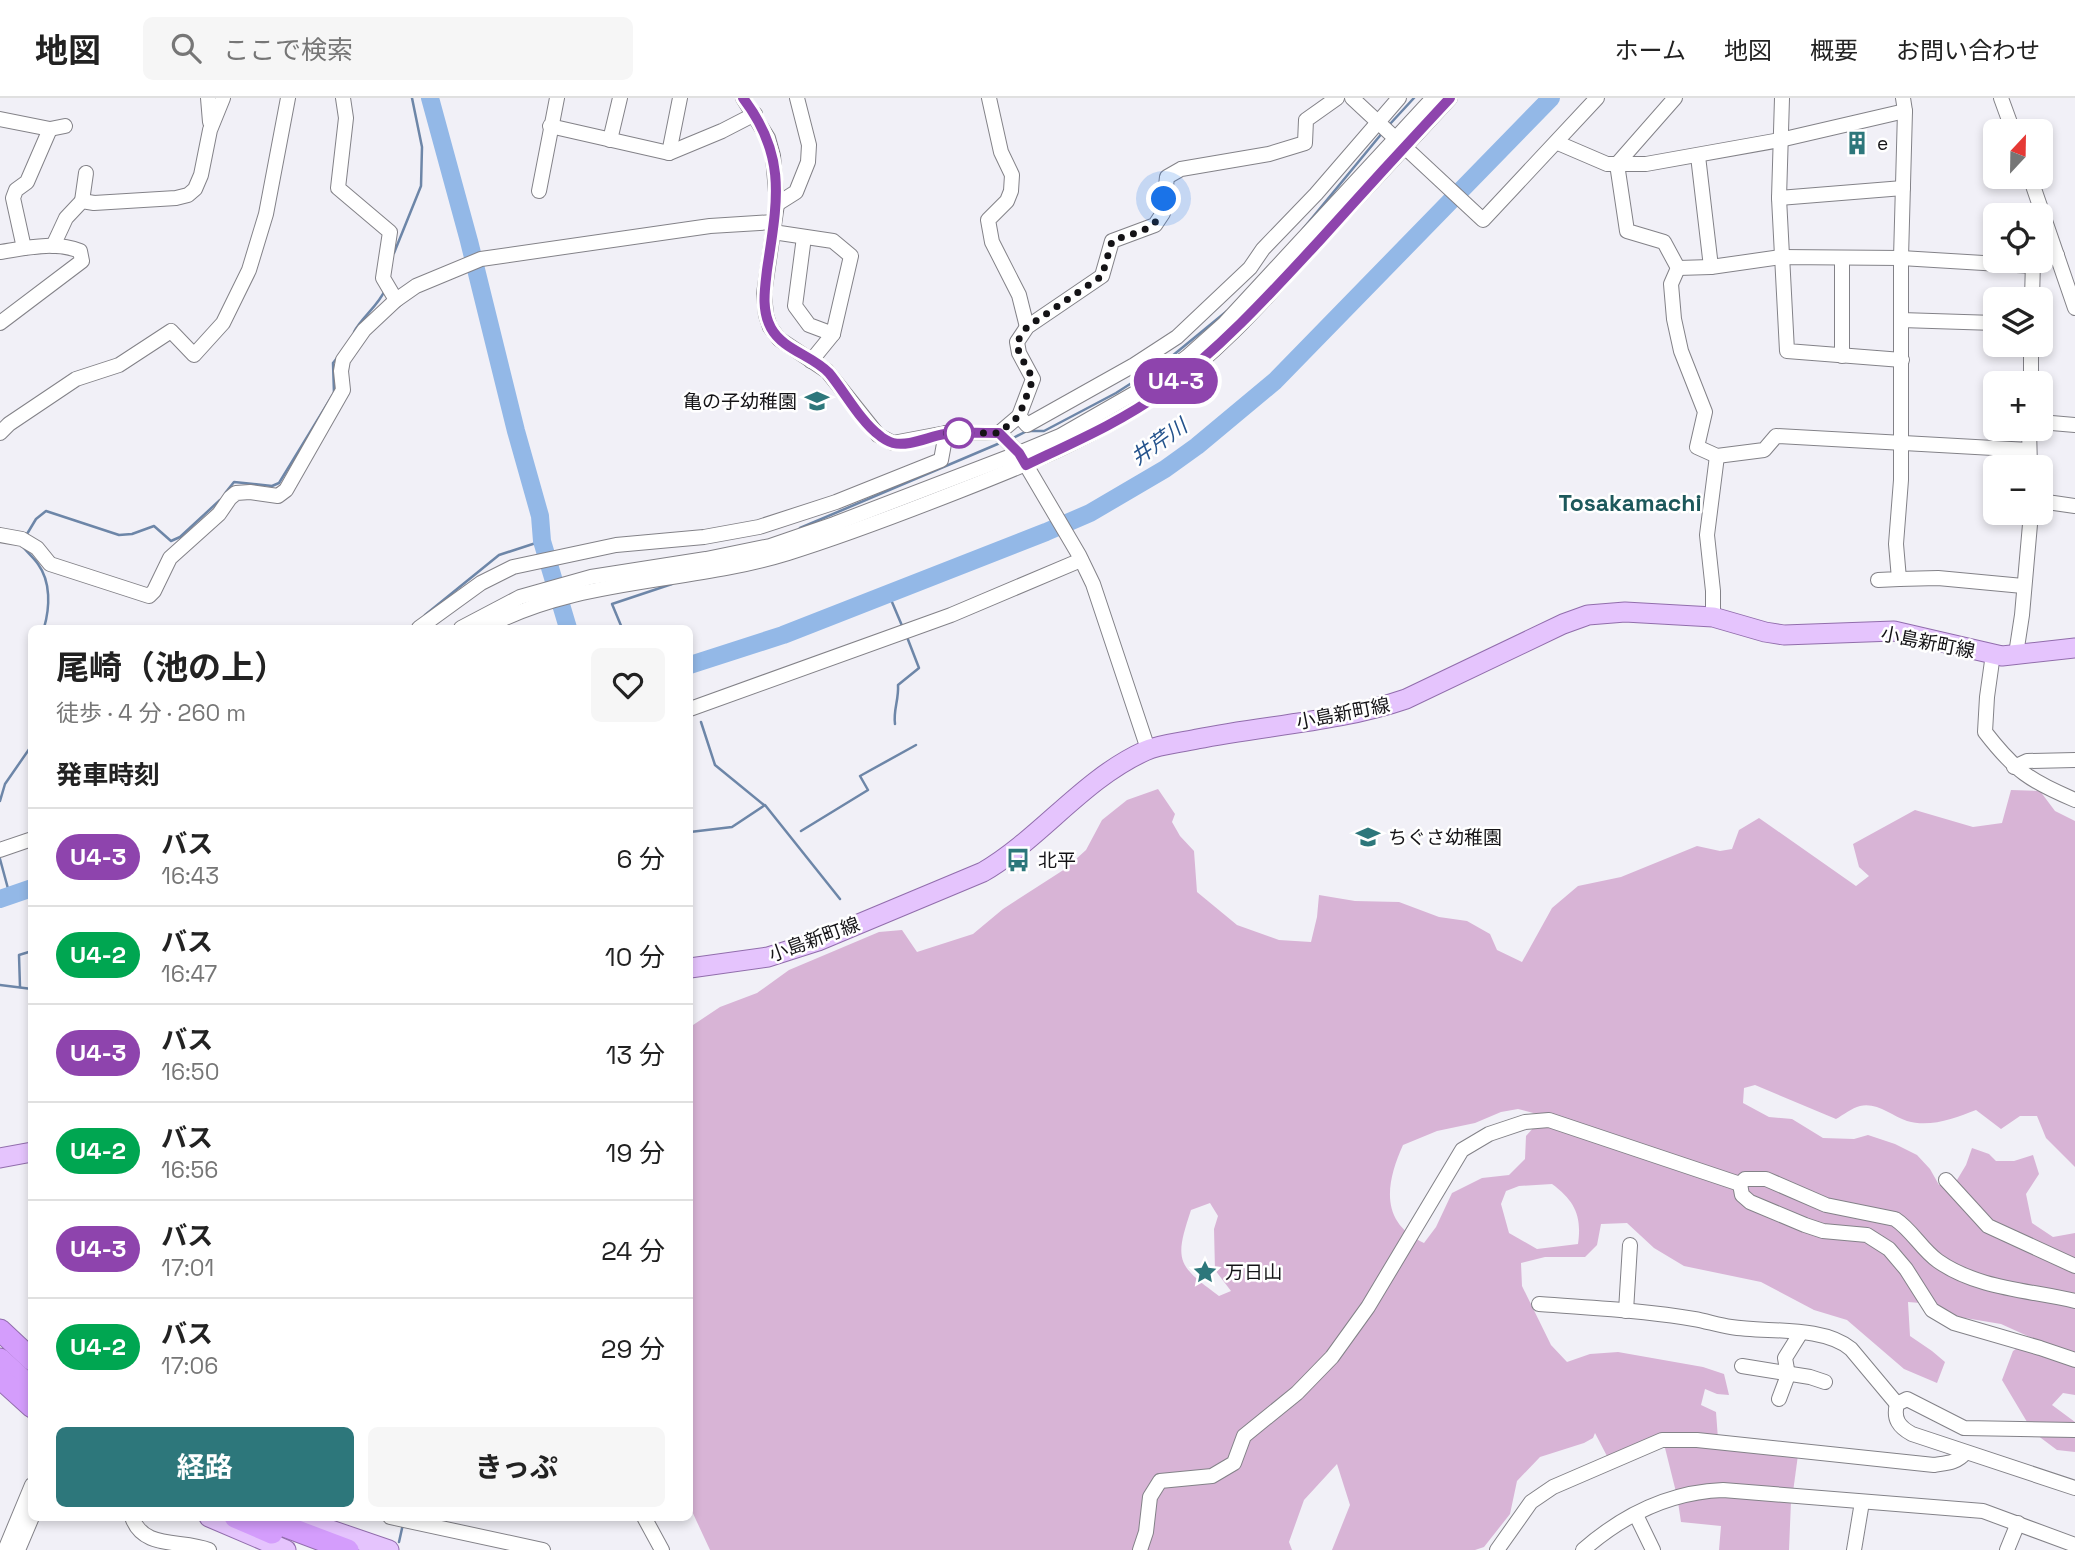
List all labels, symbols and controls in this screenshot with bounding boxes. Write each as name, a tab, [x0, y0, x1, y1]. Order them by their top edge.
search box	[143, 17, 633, 80]
icon: search	[167, 29, 205, 67]
text: 地図	[35, 30, 101, 72]
text: ここで検索	[223, 33, 353, 67]
text: ホーム	[1615, 35, 1686, 66]
text: 地図	[1724, 35, 1772, 66]
text: 概要	[1810, 35, 1858, 66]
text: お問い合わせ	[1896, 35, 2040, 66]
north arrow	[1983, 119, 2053, 189]
map controls	[1983, 119, 2053, 525]
building icon: e	[1843, 129, 1871, 157]
place label: e	[1877, 131, 1888, 156]
your location	[1146, 181, 1181, 216]
button: locate	[1983, 203, 2053, 273]
button: layers	[1983, 287, 2053, 357]
line badge: U4-3	[1127, 358, 1225, 404]
text: U4-3	[1148, 365, 1204, 396]
button: +	[1983, 371, 2053, 441]
school or university icon: 亀の子幼稚園	[803, 387, 831, 415]
place label: 亀の子幼稚園	[683, 389, 797, 414]
water label: 井芹川	[1125, 411, 1194, 471]
unlabelled marker	[944, 418, 974, 448]
button: −	[1983, 455, 2053, 525]
district label: Tosakamachi	[1558, 488, 1702, 518]
street label: 小島新町線	[1879, 621, 1977, 664]
text: 尾崎（池の上）	[56, 647, 287, 689]
button: heart	[591, 648, 665, 722]
street label: 小島新町線	[1294, 692, 1392, 735]
text: 徒歩 · 4 分 · 260 m	[56, 698, 246, 728]
text: 発車時刻	[56, 758, 160, 792]
school or university icon: ちぐさ幼稚園	[1354, 823, 1382, 851]
place label: ちぐさ幼稚園	[1388, 825, 1502, 850]
text: バス	[161, 827, 213, 861]
text: U4-3	[70, 841, 126, 872]
text: 6 分	[616, 842, 665, 876]
bus stop icon: 北平	[1004, 846, 1032, 874]
place label: 北平	[1038, 848, 1076, 873]
text: 16:43	[161, 861, 219, 891]
street label: 小島新町線	[765, 911, 863, 967]
text: バス	[161, 925, 213, 959]
text: U4-2	[70, 939, 126, 970]
text: 10 分	[605, 940, 665, 974]
text: 16:47	[161, 959, 217, 989]
text: バス	[161, 1023, 213, 1057]
text: U4-3	[70, 1037, 126, 1068]
text: 13 分	[606, 1038, 665, 1072]
text: 16:50	[161, 1057, 219, 1087]
text: バス	[161, 1121, 213, 1155]
text: U4-2	[70, 1135, 126, 1166]
text: 19 分	[606, 1136, 665, 1170]
text: 16:56	[161, 1155, 218, 1185]
text: バス	[161, 1219, 213, 1253]
text: U4-3	[70, 1233, 126, 1264]
text: 24 分	[601, 1234, 665, 1268]
text: 17:01	[161, 1253, 214, 1283]
place icon: 万日山	[1191, 1258, 1219, 1286]
place label: 万日山	[1225, 1260, 1282, 1285]
text: バス	[161, 1317, 213, 1351]
text: U4-2	[70, 1331, 126, 1362]
text: 29 分	[601, 1332, 665, 1366]
text: 17:06	[161, 1351, 218, 1381]
button: 経路	[56, 1427, 354, 1507]
button: きっぷ	[368, 1427, 665, 1507]

